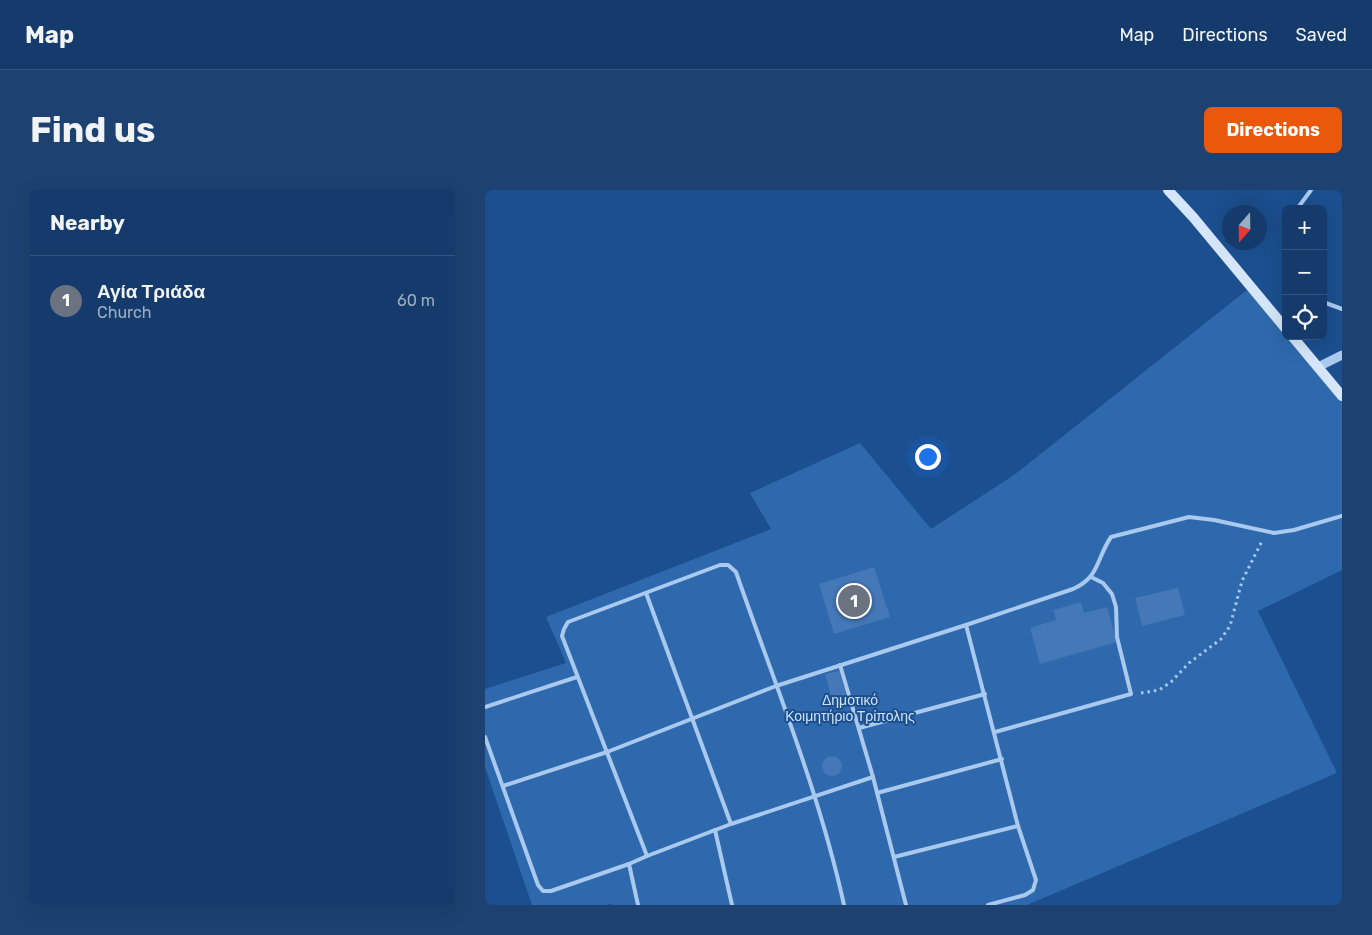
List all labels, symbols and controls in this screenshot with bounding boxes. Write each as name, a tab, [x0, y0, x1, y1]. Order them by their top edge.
text: Map	[25, 21, 74, 49]
text: Map	[1119, 24, 1154, 46]
text: Directions	[1182, 24, 1268, 46]
text: Saved	[1296, 24, 1347, 46]
button: Directions	[1204, 107, 1342, 153]
text: Find us	[30, 109, 155, 151]
north arrow	[1222, 205, 1267, 250]
map controls	[1282, 205, 1327, 340]
button: +	[1282, 205, 1327, 250]
text: Nearby	[50, 210, 125, 235]
button: −	[1282, 250, 1327, 295]
text: Αγία Τριάδα	[97, 280, 205, 303]
text: 1	[62, 291, 70, 310]
text: 60 m	[397, 291, 435, 310]
button: locate	[1282, 295, 1327, 340]
text: Church	[97, 303, 152, 322]
your location	[915, 444, 941, 470]
pin: 1	[838, 582, 870, 620]
park label: Δημοτικό Κοιμητήριο Τρίπολης	[785, 692, 915, 725]

